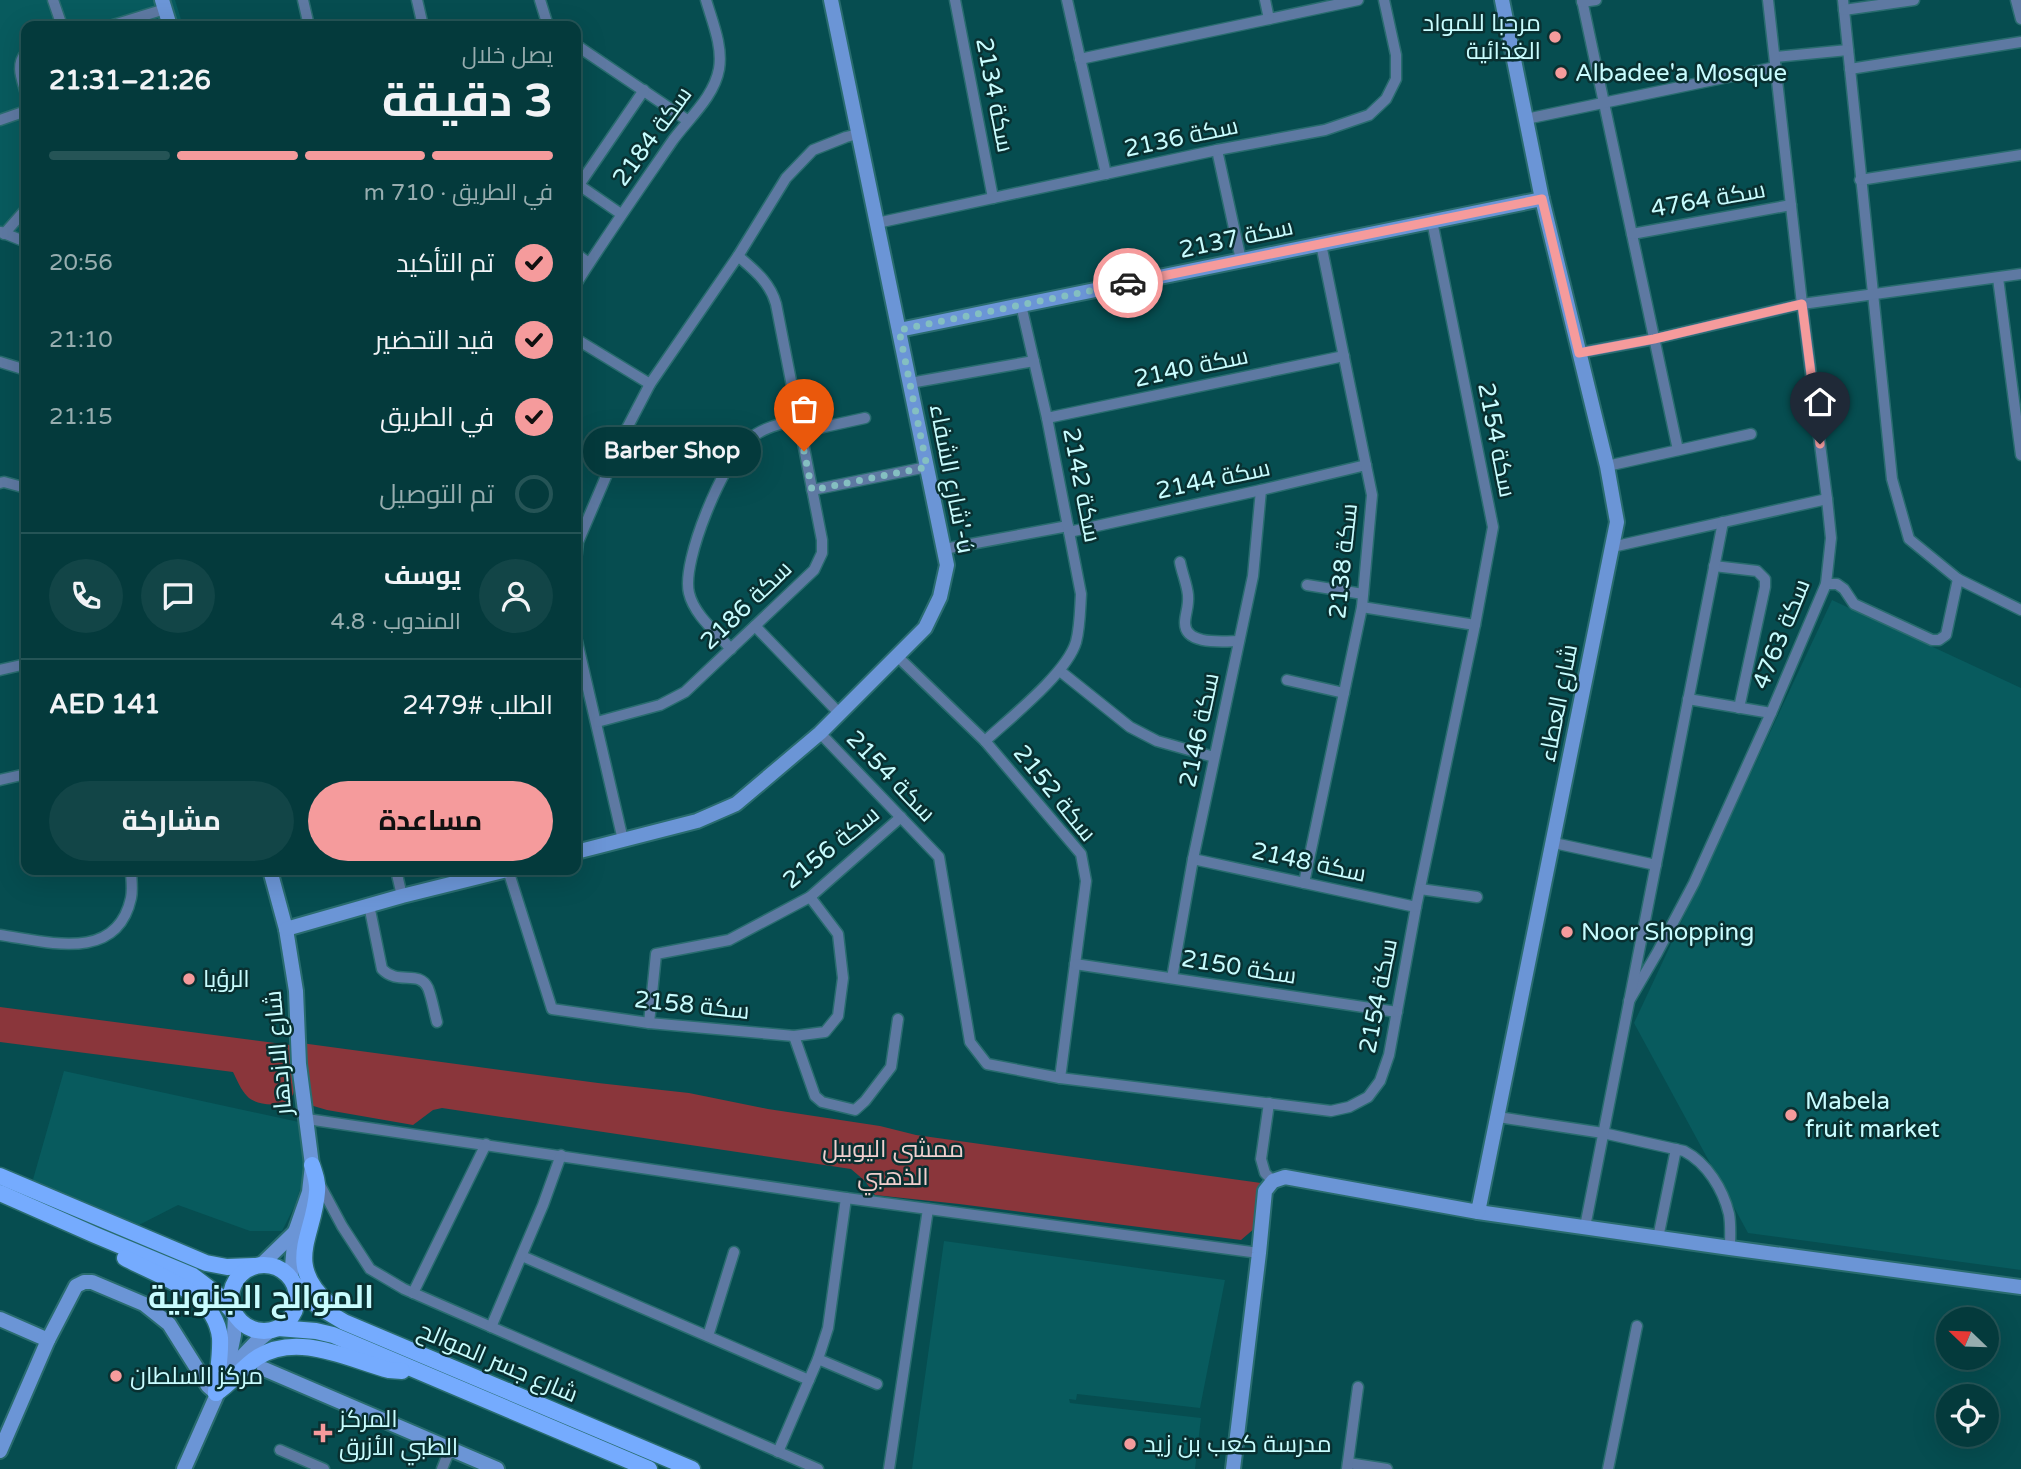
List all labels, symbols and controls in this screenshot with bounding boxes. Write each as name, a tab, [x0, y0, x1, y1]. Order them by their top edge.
place label: مرحبا للمواد الغذائية	[1423, 9, 1541, 66]
marker: مرحبا للمواد الغذائية	[1547, 29, 1563, 45]
street label: سكة 2134	[969, 35, 1020, 155]
text: يصل خلال	[462, 42, 553, 70]
place label: Albadee'a Mosque	[1575, 59, 1787, 88]
text: 21:26–21:31	[49, 65, 211, 96]
marker: Albadee'a Mosque	[1553, 65, 1569, 81]
text: 3 دقيقة	[382, 74, 553, 129]
street label: سكة 2184	[607, 81, 698, 192]
street label: سكة 2136	[1121, 111, 1241, 164]
street label: سكة 4764	[1648, 175, 1768, 224]
text: في الطريق · 710 m	[364, 179, 553, 207]
street label: سكة 2137	[1176, 212, 1296, 265]
icon: check	[515, 244, 553, 282]
text: تم التأكيد	[396, 248, 494, 279]
courier	[1093, 248, 1163, 318]
text: 20:56	[49, 249, 113, 277]
icon: car	[1109, 264, 1147, 302]
icon: check	[515, 321, 553, 359]
text: قيد التحضير	[375, 325, 494, 356]
text: 21:10	[49, 326, 113, 354]
street label: سكة 2140	[1131, 341, 1251, 394]
pin	[1790, 372, 1850, 444]
pin	[774, 379, 834, 451]
street label: سكة 2154	[1471, 380, 1522, 500]
icon: home	[1801, 383, 1839, 421]
icon: bag	[785, 390, 823, 428]
icon: check	[515, 398, 553, 436]
text: في الطريق	[380, 402, 494, 433]
street label: شارع الشفاء'-ú	[922, 402, 980, 556]
text: 21:15	[49, 403, 113, 431]
street label: سكة 2142	[1056, 425, 1107, 545]
callout: Barber Shop	[584, 426, 762, 476]
text: Barber Shop	[604, 437, 740, 465]
street label: سكة 2144	[1153, 453, 1273, 506]
text: تم التوصيل	[379, 479, 494, 510]
street label: سكة 2138	[1323, 502, 1364, 620]
street label: سكة 2186	[695, 555, 798, 656]
button: phone	[49, 559, 123, 633]
button: chat	[141, 559, 215, 633]
button: person	[479, 559, 553, 633]
text: يوسف	[384, 560, 461, 591]
street label: سكة 4763	[1746, 575, 1817, 693]
text: المندوب · 4.8	[330, 608, 461, 636]
street label: شارع العطاء	[1533, 642, 1585, 765]
street label: سكة 2146	[1173, 670, 1226, 790]
text: AED 141	[49, 689, 160, 720]
text: الطلب #2479	[402, 690, 553, 721]
street label: سكة 2154	[840, 725, 941, 828]
street label: سكة 2152	[1007, 739, 1102, 848]
button: مشاركة	[49, 781, 294, 861]
button: مساعدة	[308, 781, 553, 861]
street label: سكة 2156	[777, 800, 886, 895]
street label: سكة 2148	[1249, 836, 1369, 889]
place label: Noor Shopping	[1581, 918, 1754, 947]
marker: Noor Shopping	[1559, 924, 1575, 940]
street label: سكة 2154	[1353, 936, 1404, 1056]
street label: سكة 2150	[1179, 944, 1299, 991]
place label: الرؤيا	[203, 965, 250, 994]
marker: الرؤيا	[181, 971, 197, 987]
street label: سكة 2158	[633, 985, 751, 1026]
street label: شارع الازدهار	[259, 989, 300, 1118]
place label: Mabela fruit market	[1805, 1087, 1940, 1144]
marker: Mabela fruit market	[1783, 1107, 1799, 1123]
park label: ممشى اليوبيل الذهبي	[822, 1135, 964, 1196]
district label: الموالح الجنوبية	[148, 1279, 374, 1319]
north arrow	[1936, 1307, 1998, 1370]
map controls	[1936, 1307, 1999, 1447]
street label: شارع جسر الموالح	[413, 1316, 582, 1410]
place label: مركز السلطان	[130, 1362, 263, 1391]
marker: مركز السلطان	[108, 1368, 124, 1384]
button: locate	[1936, 1384, 1999, 1447]
place label: المركز الطبي الأزرق	[337, 1405, 458, 1466]
marker: المركز الطبي الأزرق	[313, 1423, 333, 1443]
place label: مدرسة كعب بن زيد	[1144, 1430, 1332, 1459]
marker: مدرسة كعب بن زيد	[1122, 1436, 1138, 1452]

